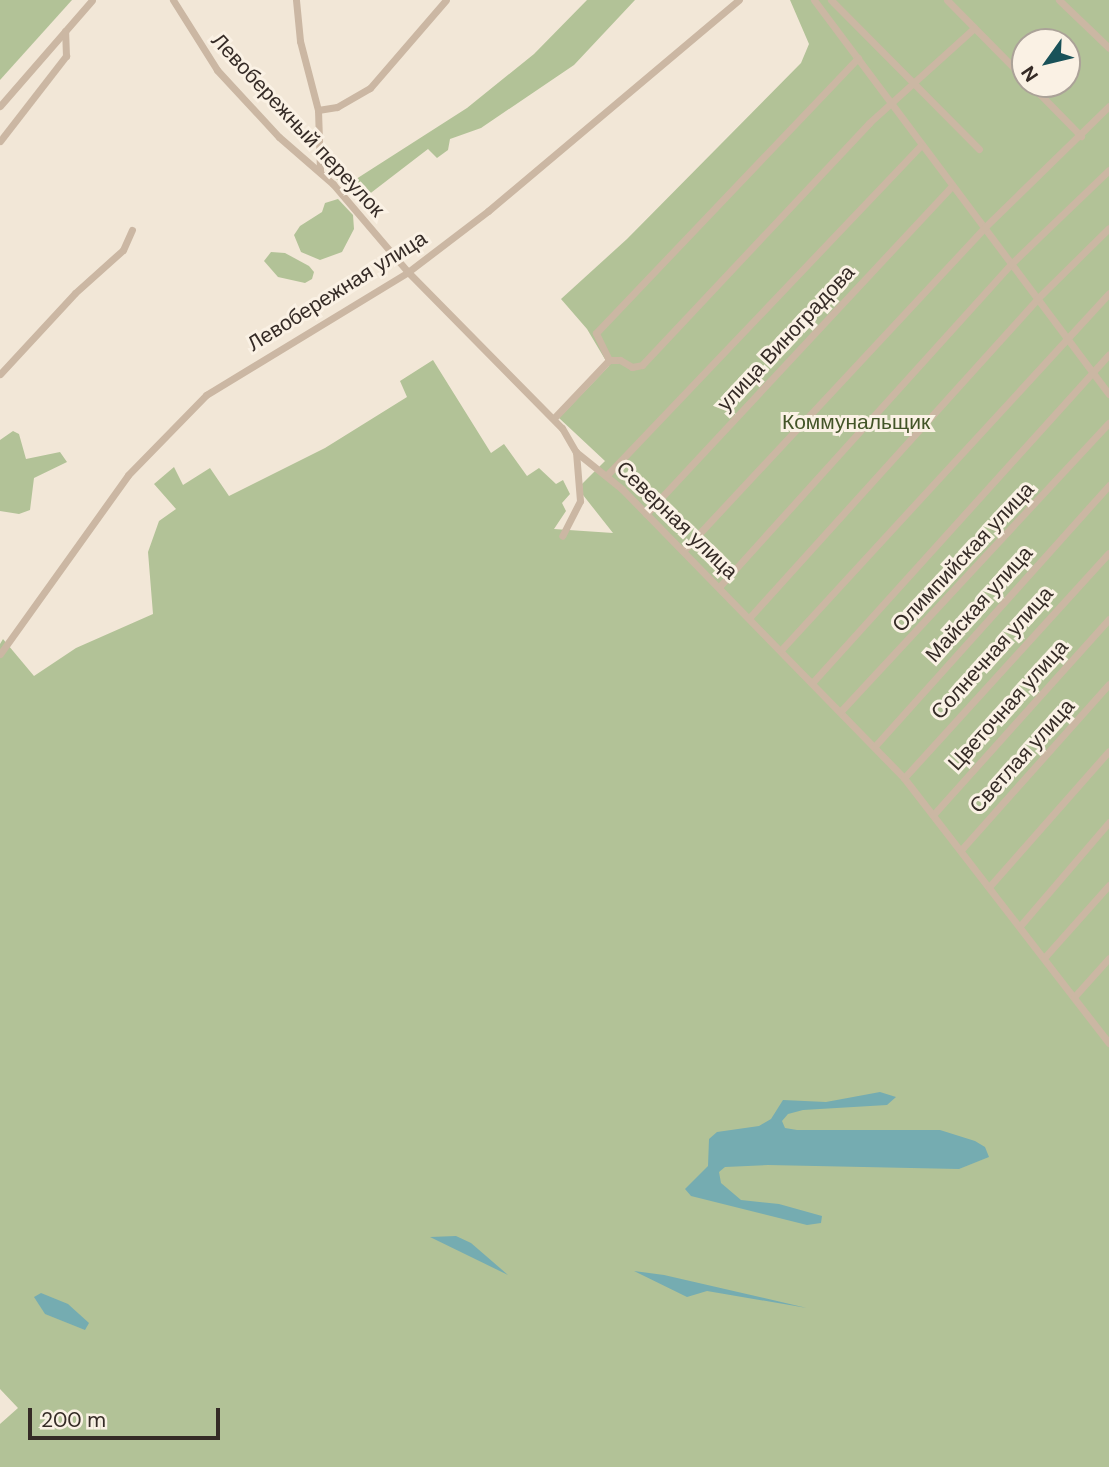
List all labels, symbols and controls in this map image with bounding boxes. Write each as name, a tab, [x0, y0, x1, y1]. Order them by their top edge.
street label: Левобережный переулок	[206, 28, 390, 222]
north arrow	[1011, 28, 1081, 98]
text: N	[1016, 61, 1044, 87]
street label: Левобережная улица	[243, 226, 431, 356]
street label: улица Виноградова	[712, 260, 860, 416]
park label: Коммунальщик	[782, 409, 930, 435]
street label: Северная улица	[611, 456, 743, 584]
street label: Олимпийская улица	[887, 477, 1039, 637]
street label: Майская улица	[920, 541, 1038, 667]
street label: Солнечная улица	[926, 581, 1058, 725]
street label: Цветочная улица	[943, 635, 1073, 775]
street label: Светлая улица	[964, 694, 1080, 818]
scale bar	[32, 1394, 224, 1438]
text: 200 m	[41, 1406, 106, 1434]

